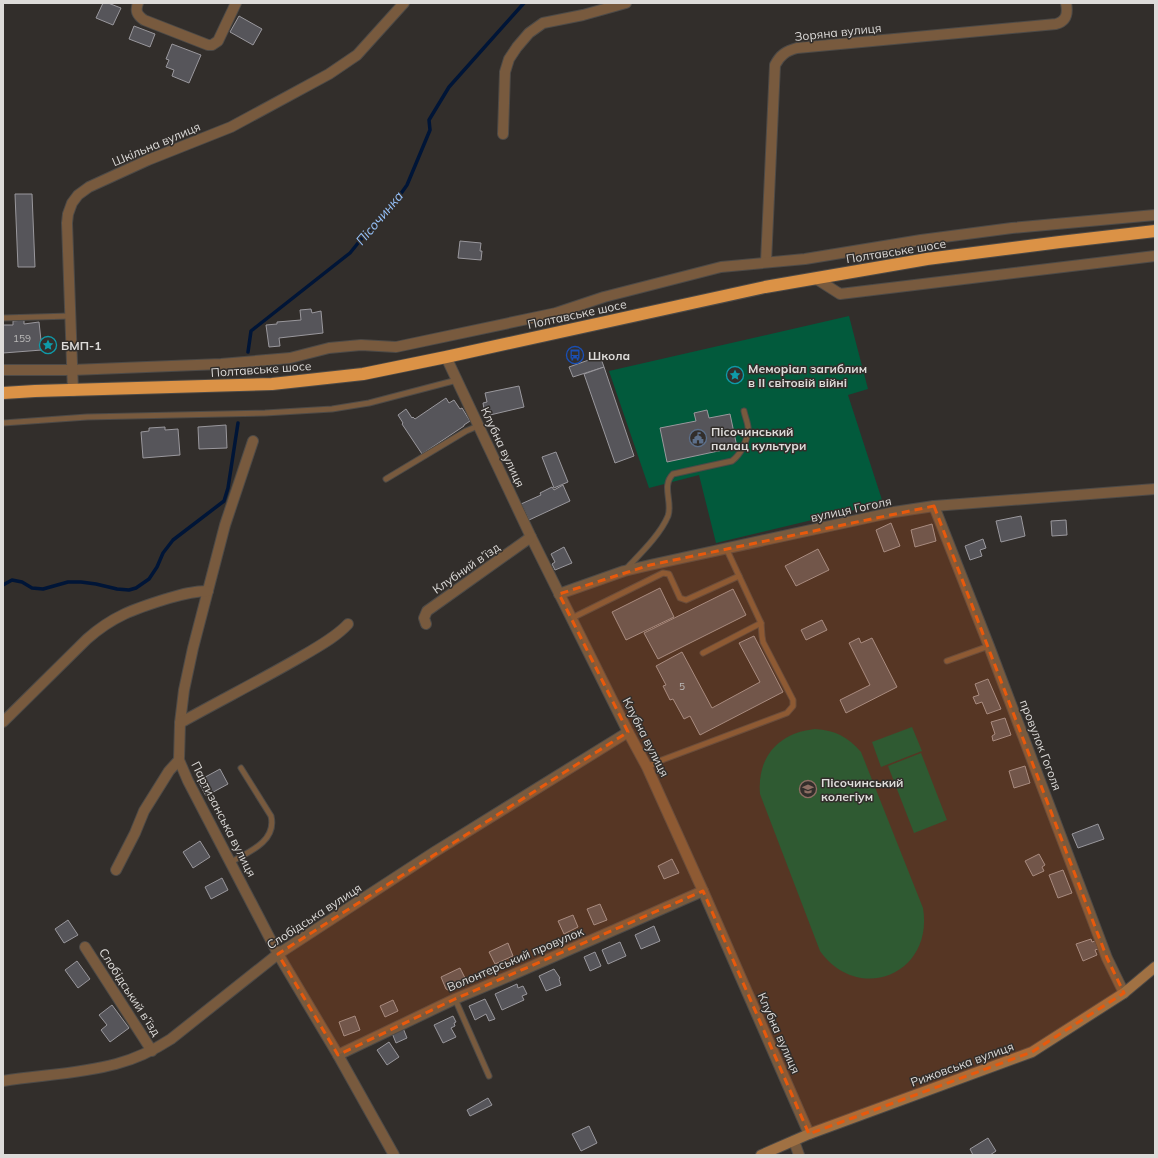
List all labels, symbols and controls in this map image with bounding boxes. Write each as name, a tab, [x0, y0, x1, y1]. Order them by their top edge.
street label: Зоряна вулиця	[794, 20, 882, 44]
street label: Шкільна вулиця	[110, 119, 202, 169]
water label: Пісочинка	[352, 188, 406, 248]
street label: Полтавське шосе	[845, 236, 947, 266]
street label: Полтавське шосе	[526, 296, 628, 332]
house number: 159	[13, 332, 31, 345]
place icon: БМП-1	[38, 335, 58, 355]
place label: БМП-1	[61, 338, 101, 353]
bus stop icon: Школа	[565, 345, 585, 365]
place label: Школа	[588, 348, 630, 363]
street label: Полтавське шосе	[210, 358, 312, 380]
place label: Меморіал загиблим в II світовій війні	[748, 361, 867, 390]
place icon: Меморіал загиблим в II світовій війні	[725, 365, 745, 385]
street label: Клубна вулиця	[478, 404, 528, 490]
place label: Пісочинський палац культури	[711, 424, 806, 453]
public building icon: Пісочинський палац культури	[688, 428, 708, 448]
street label: вулиця Гоголя	[809, 493, 893, 525]
street label: Клубний в’їзд	[429, 539, 503, 597]
house number: 5	[679, 680, 685, 693]
street label: Клубна вулиця	[620, 695, 672, 779]
street label: провулок Гоголя	[1017, 698, 1065, 792]
street label: Партизанська вулиця	[188, 759, 260, 879]
place label: Пісочинський колегіум	[821, 775, 903, 804]
school or university icon: Пісочинський колегіум	[798, 779, 818, 799]
street label: Слобідська вулиця	[264, 880, 364, 952]
street label: Волонтерський провулок	[444, 923, 586, 995]
street label: Слобідський в’їзд	[96, 945, 164, 1039]
street label: Клубна вулиця	[754, 990, 804, 1076]
street label: Рижовська вулиця	[908, 1038, 1016, 1090]

